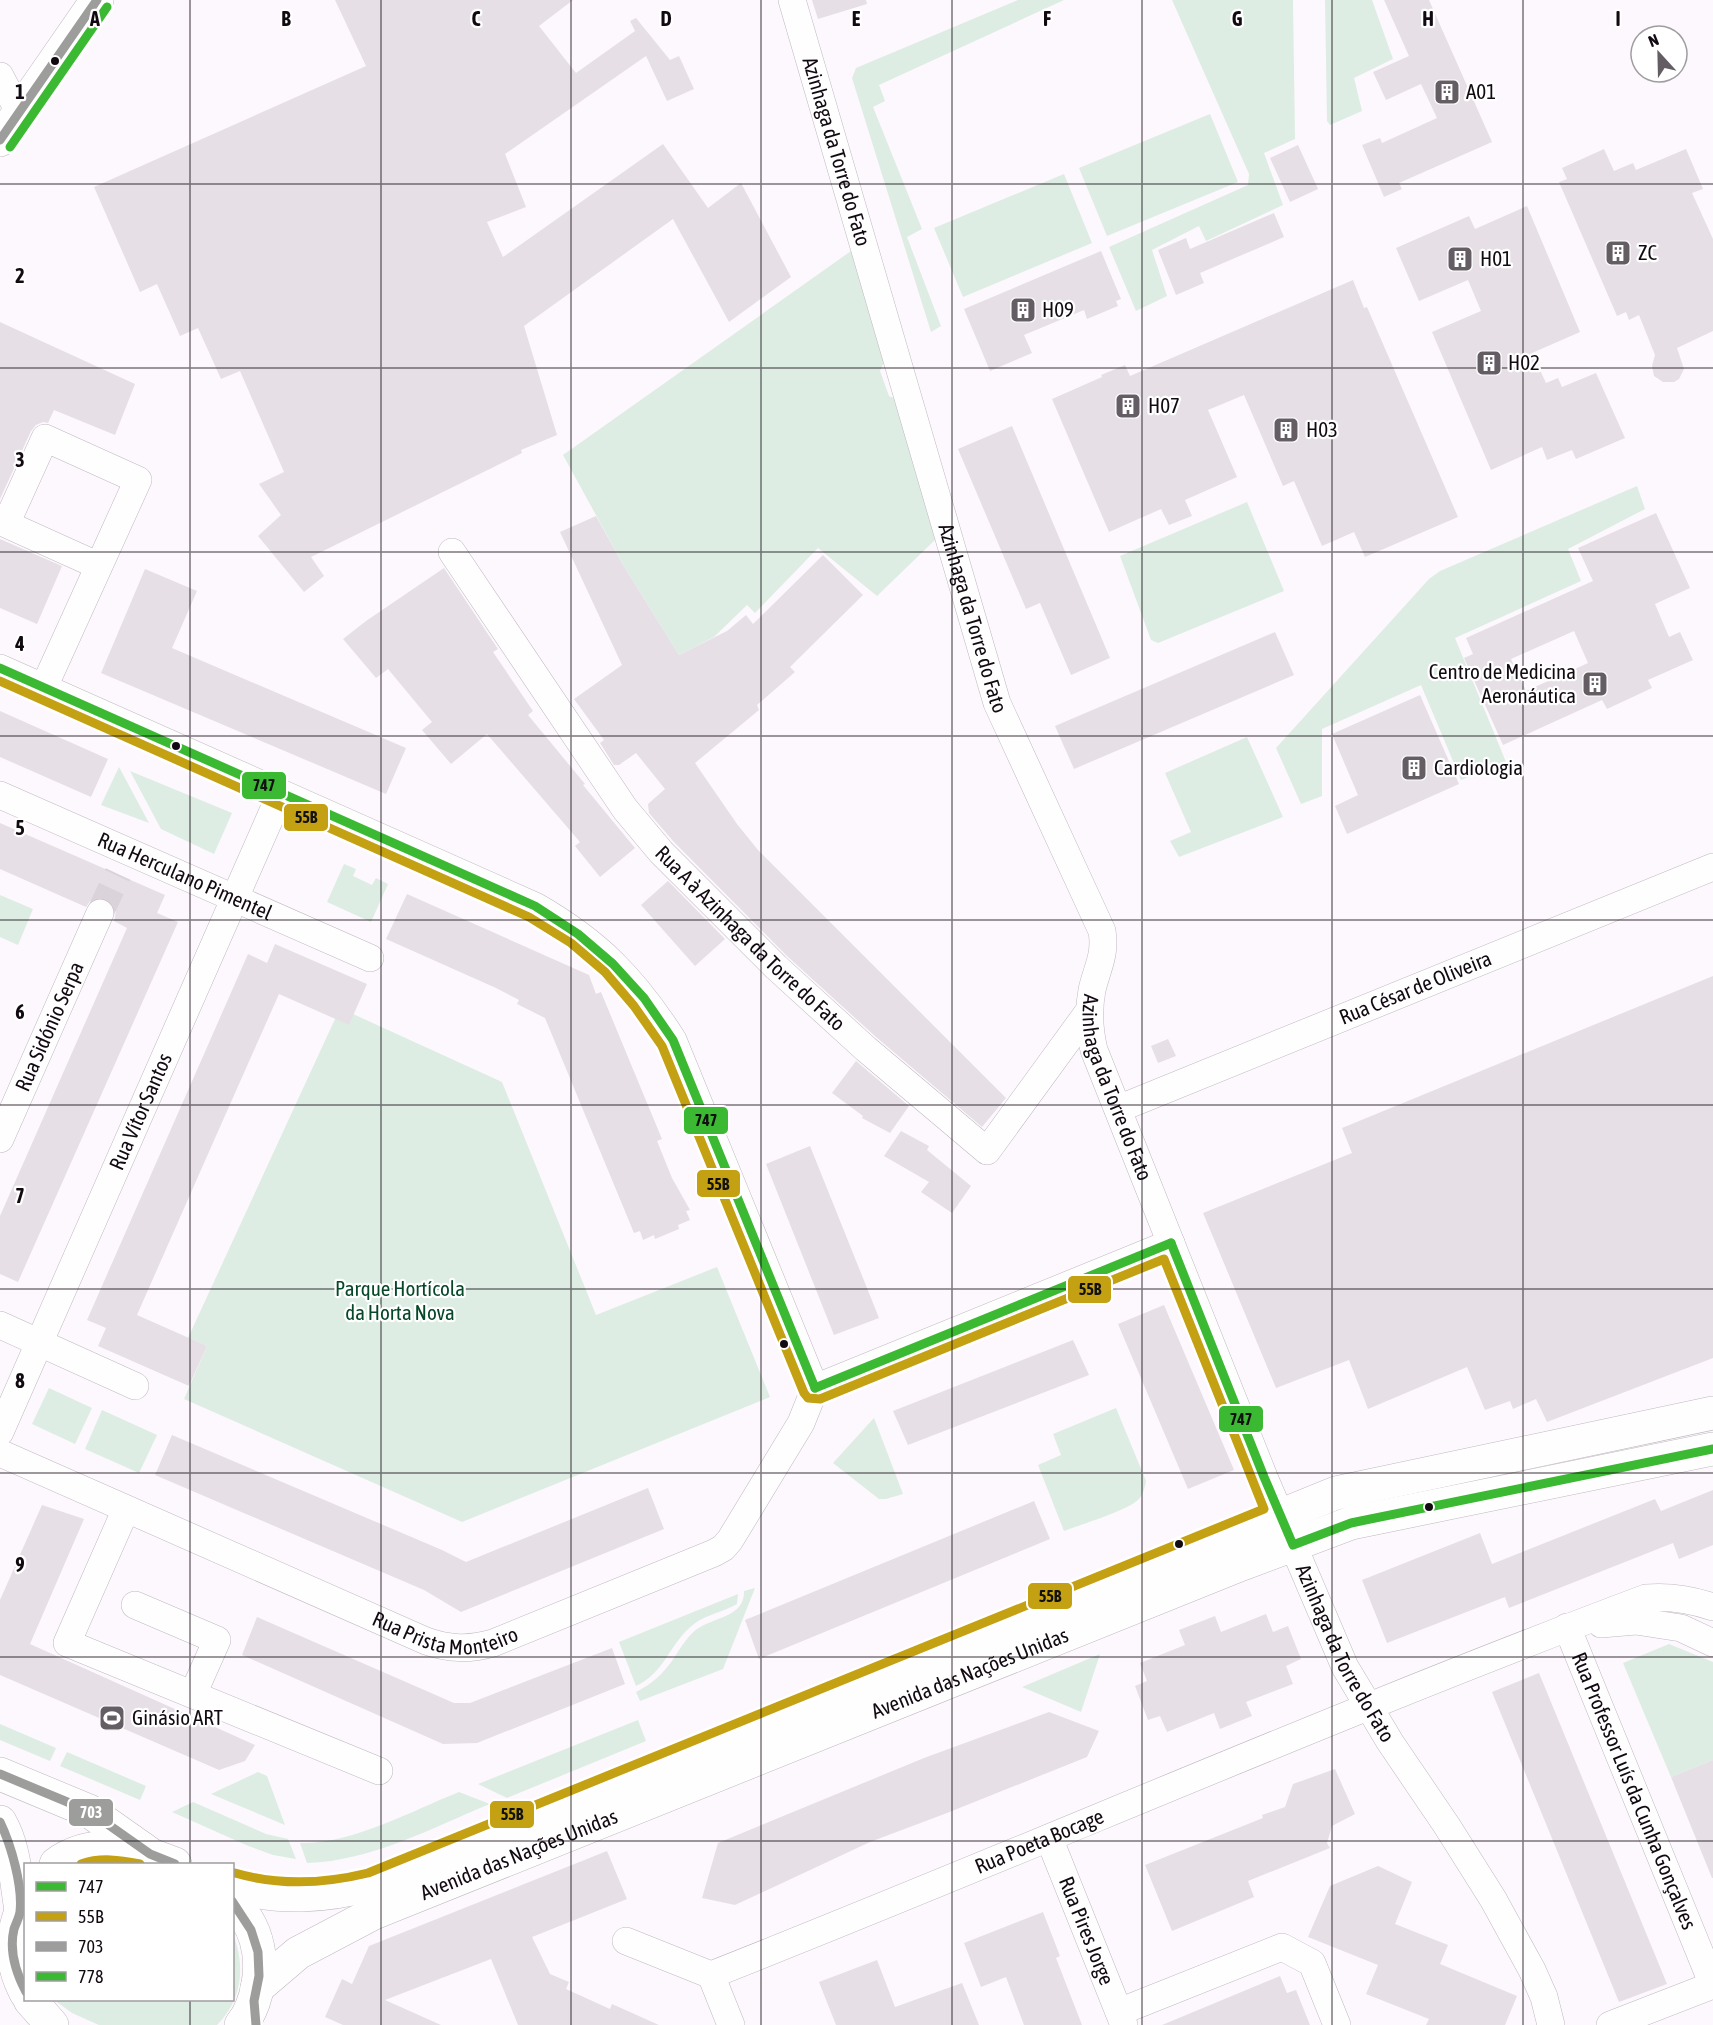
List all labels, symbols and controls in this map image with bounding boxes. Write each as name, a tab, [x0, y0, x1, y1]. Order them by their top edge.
text: A	[89, 7, 100, 30]
text: B	[281, 7, 291, 30]
text: C	[472, 7, 481, 30]
text: D	[660, 7, 672, 30]
text: E	[852, 7, 861, 30]
text: F	[1043, 7, 1051, 30]
text: G	[1232, 7, 1243, 30]
text: H	[1422, 7, 1434, 30]
text: I	[1615, 7, 1621, 30]
north arrow	[1629, 24, 1689, 84]
text: N	[1646, 30, 1661, 50]
street label: Azinhaga da Torre do Fato	[798, 54, 876, 249]
unlabelled marker	[49, 55, 61, 67]
building icon: A01	[1432, 77, 1462, 107]
place label: A01	[1466, 79, 1496, 103]
text: 1	[15, 80, 25, 103]
building icon: ZC	[1603, 238, 1633, 268]
place label: ZC	[1638, 240, 1657, 264]
building icon: H01	[1445, 244, 1475, 274]
place label: H01	[1480, 246, 1512, 270]
text: 2	[15, 264, 25, 287]
building icon: H09	[1008, 295, 1038, 325]
place label: H09	[1042, 297, 1074, 321]
building icon: H02	[1474, 348, 1504, 378]
place label: H02	[1508, 350, 1540, 374]
building icon: H07	[1113, 391, 1143, 421]
place label: H07	[1148, 393, 1180, 417]
building icon: H03	[1271, 415, 1301, 445]
place label: H03	[1306, 417, 1338, 441]
text: 3	[15, 448, 25, 471]
street label: Azinhaga da Torre do Fato	[934, 521, 1013, 716]
text: 4	[14, 632, 25, 655]
place label: Centro de Medicina Aeronáutica	[1429, 659, 1576, 707]
building icon: Centro de Medicina Aeronáutica	[1580, 669, 1610, 699]
unlabelled marker	[170, 740, 182, 752]
building icon: Cardiologia	[1399, 753, 1429, 783]
place label: Cardiologia	[1434, 755, 1523, 779]
line badge: 747	[241, 771, 287, 800]
text: 747	[253, 776, 275, 794]
line badge: 55B	[283, 803, 329, 832]
text: 55B	[295, 808, 318, 826]
text: 5	[15, 816, 25, 839]
street label: Rua Herculano Pimentel	[94, 827, 277, 925]
street label: Rua A à Azinhaga da Torre do Fato	[651, 840, 850, 1035]
street label: Rua César de Oliveira	[1335, 945, 1495, 1029]
street label: Rua Sidónio Serpa	[10, 958, 88, 1094]
street label: Azinhaga da Torre do Fato	[1078, 993, 1158, 1184]
text: 6	[15, 1000, 25, 1023]
street label: Rua Vítor Santos	[104, 1049, 176, 1173]
line badge: 747	[683, 1106, 729, 1135]
text: 747	[695, 1111, 717, 1129]
line badge: 55B	[696, 1169, 741, 1198]
text: 55B	[707, 1175, 730, 1193]
text: 7	[15, 1184, 25, 1207]
line badge: 55B	[1067, 1275, 1112, 1304]
park label: Parque Hortícola da Horta Nova	[335, 1276, 465, 1324]
text: 55B	[1079, 1280, 1102, 1298]
unlabelled marker	[778, 1338, 790, 1350]
text: 8	[15, 1369, 25, 1392]
line badge: 747	[1218, 1405, 1264, 1433]
text: 747	[1230, 1410, 1252, 1428]
unlabelled marker	[1423, 1501, 1435, 1513]
unlabelled marker	[1173, 1538, 1185, 1550]
text: 9	[15, 1553, 25, 1576]
street label: Azinhaga da Torre do Fato	[1292, 1560, 1400, 1746]
line badge: 55B	[1027, 1582, 1073, 1610]
text: 55B	[1039, 1587, 1062, 1605]
street label: Rua Prista Monteiro	[369, 1606, 521, 1659]
street label: Avenida das Nações Unidas	[867, 1622, 1071, 1723]
street label: Rua Professor Luís da Cunha Gonçalves	[1568, 1648, 1702, 1933]
sports icon: Ginásio ART	[97, 1703, 127, 1733]
place label: Ginásio ART	[132, 1705, 223, 1729]
line badge: 703	[68, 1798, 114, 1827]
line badge: 55B	[489, 1800, 535, 1829]
text: 703	[80, 1803, 102, 1821]
street label: Avenida das Nações Unidas	[417, 1803, 621, 1904]
street label: Rua Poeta Bocage	[971, 1803, 1107, 1878]
text: 55B	[501, 1805, 524, 1823]
legend	[24, 1863, 234, 2001]
street label: Rua Pires Jorge	[1055, 1873, 1120, 1988]
text: 747	[78, 1876, 103, 1897]
text: 55B	[78, 1906, 104, 1927]
text: 703	[78, 1936, 103, 1957]
text: 778	[78, 1966, 103, 1987]

